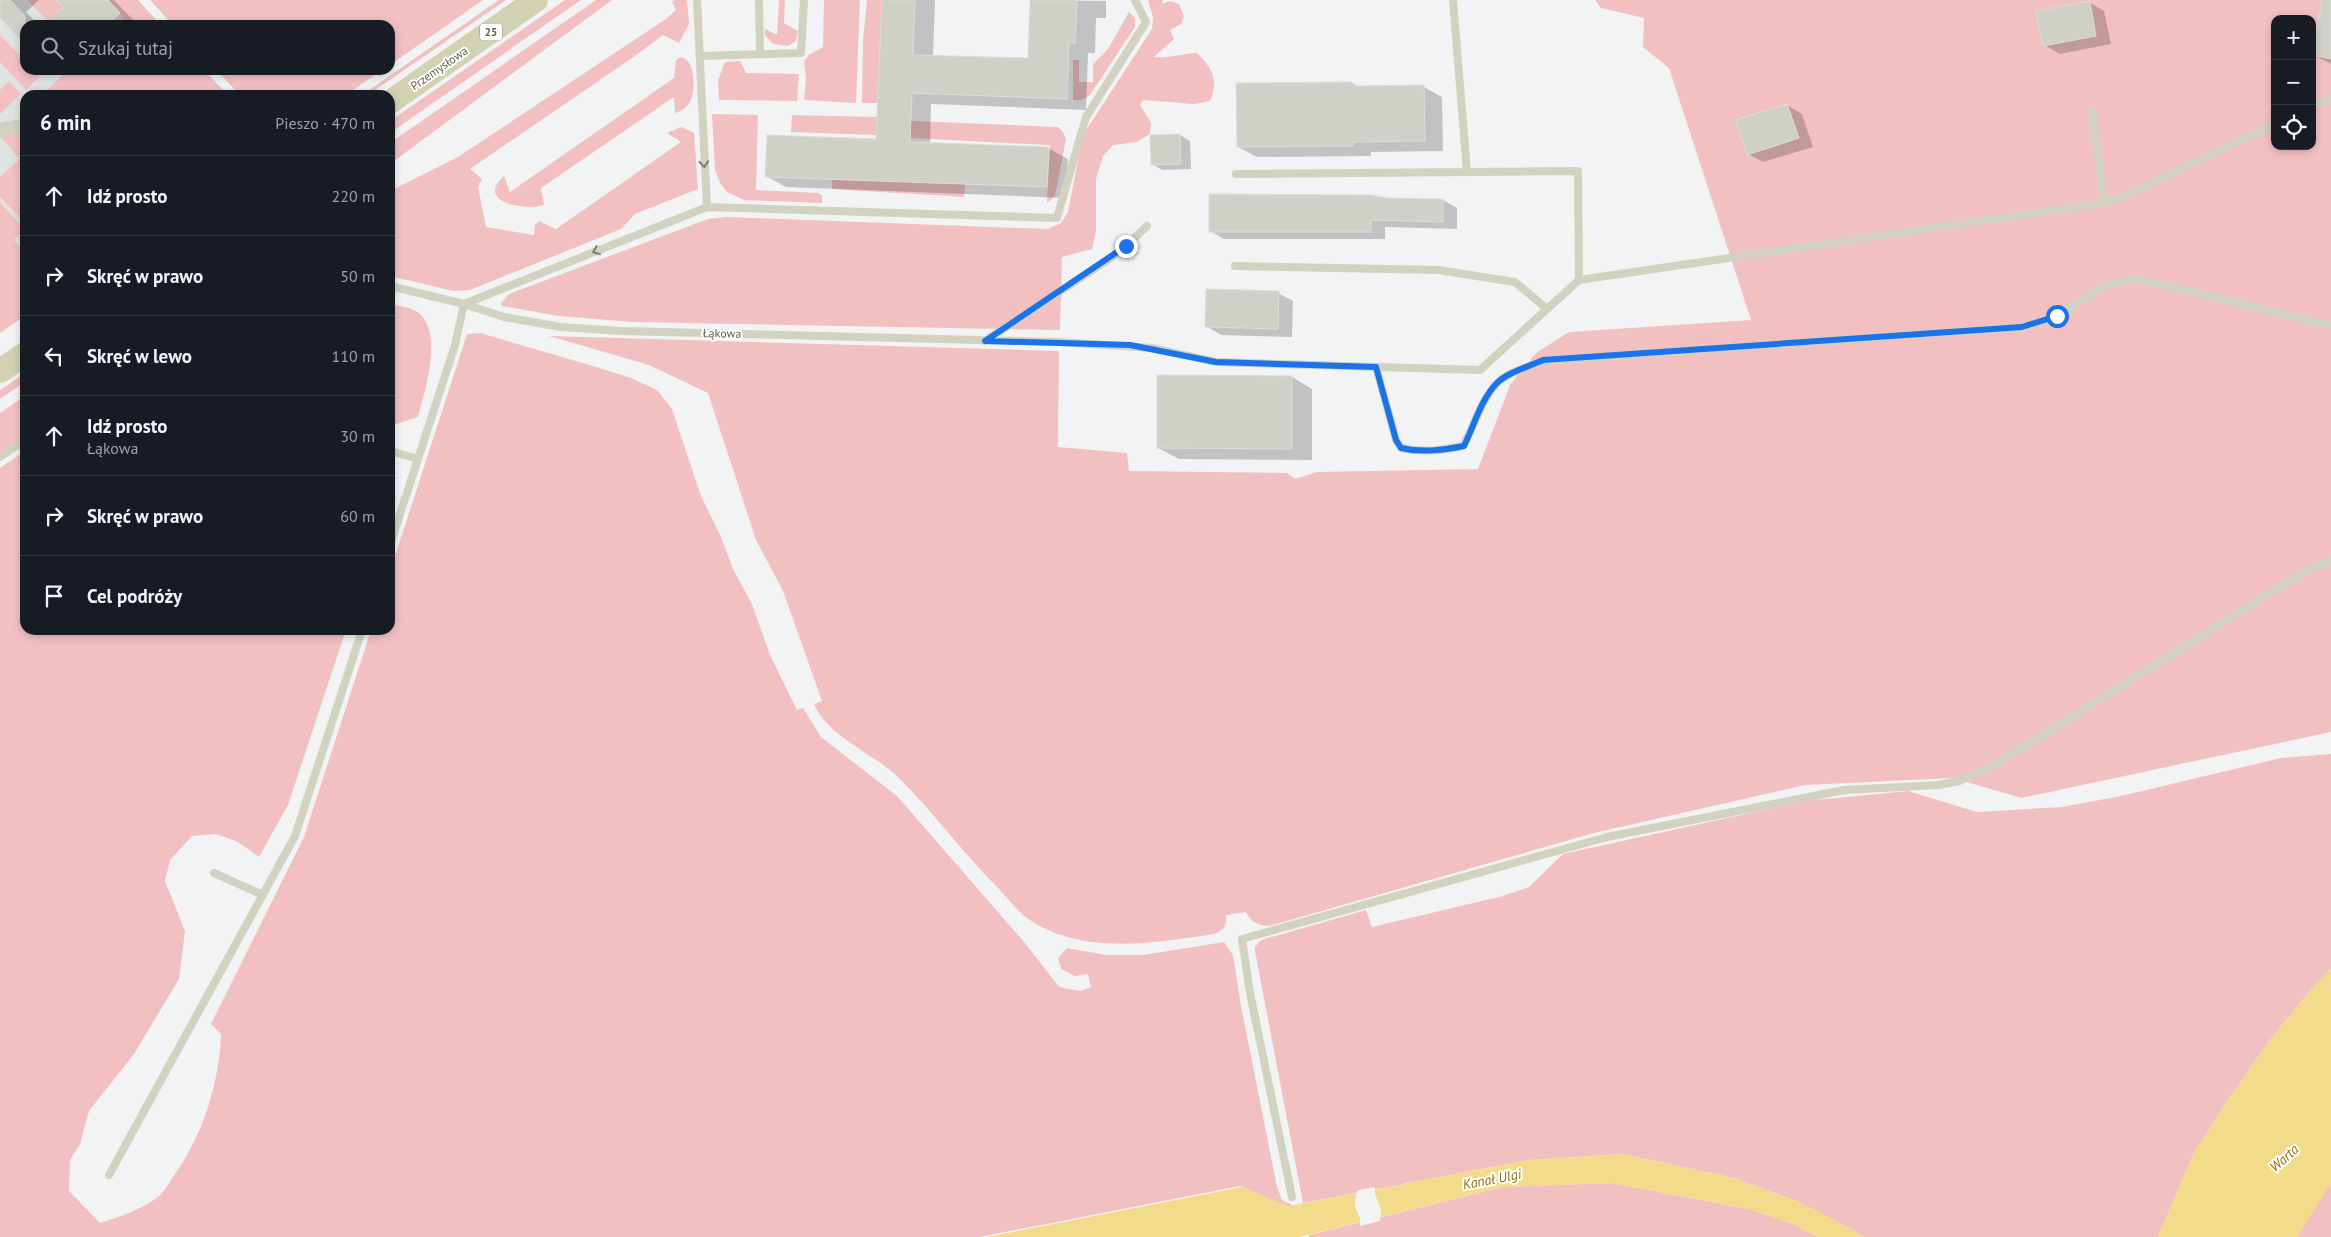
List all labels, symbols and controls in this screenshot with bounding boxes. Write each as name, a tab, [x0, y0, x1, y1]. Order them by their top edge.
map controls	[2271, 15, 2316, 150]
button: +	[2271, 15, 2316, 60]
search box	[20, 20, 395, 75]
road number: 25	[480, 24, 502, 41]
icon: search	[38, 34, 66, 62]
text: Szukaj tutaj	[78, 36, 173, 60]
street label: Przemysłowa	[407, 43, 471, 93]
button: −	[2271, 60, 2316, 105]
button: locate	[2271, 105, 2316, 150]
text: 6 min	[40, 109, 91, 136]
text: Pieszo · 470 m	[275, 113, 375, 133]
one-way arrow	[699, 160, 710, 168]
icon: ahead	[40, 182, 68, 210]
text: Idź prosto	[87, 184, 167, 208]
text: 220 m	[332, 186, 375, 206]
route end	[1115, 235, 1138, 258]
one-way arrow	[592, 245, 601, 255]
icon: right	[40, 262, 68, 290]
text: Skręć w prawo	[87, 264, 203, 288]
text: 50 m	[340, 266, 375, 286]
route start	[2046, 305, 2069, 328]
street label: Łąkowa	[703, 325, 741, 341]
icon: left	[40, 342, 68, 370]
text: Skręć w lewo	[87, 344, 192, 368]
text: 110 m	[332, 346, 375, 366]
text: Idź prosto	[87, 414, 167, 438]
icon: ahead	[40, 422, 68, 450]
text: 30 m	[340, 426, 375, 446]
text: Łąkowa	[87, 438, 138, 458]
icon: right	[40, 502, 68, 530]
text: Skręć w prawo	[87, 504, 203, 528]
text: 60 m	[340, 506, 375, 526]
icon: arrive	[40, 582, 68, 610]
text: Cel podróży	[87, 584, 182, 608]
water label: Warta	[2266, 1140, 2303, 1176]
water label: Kanał Ulgi	[1461, 1164, 1523, 1193]

